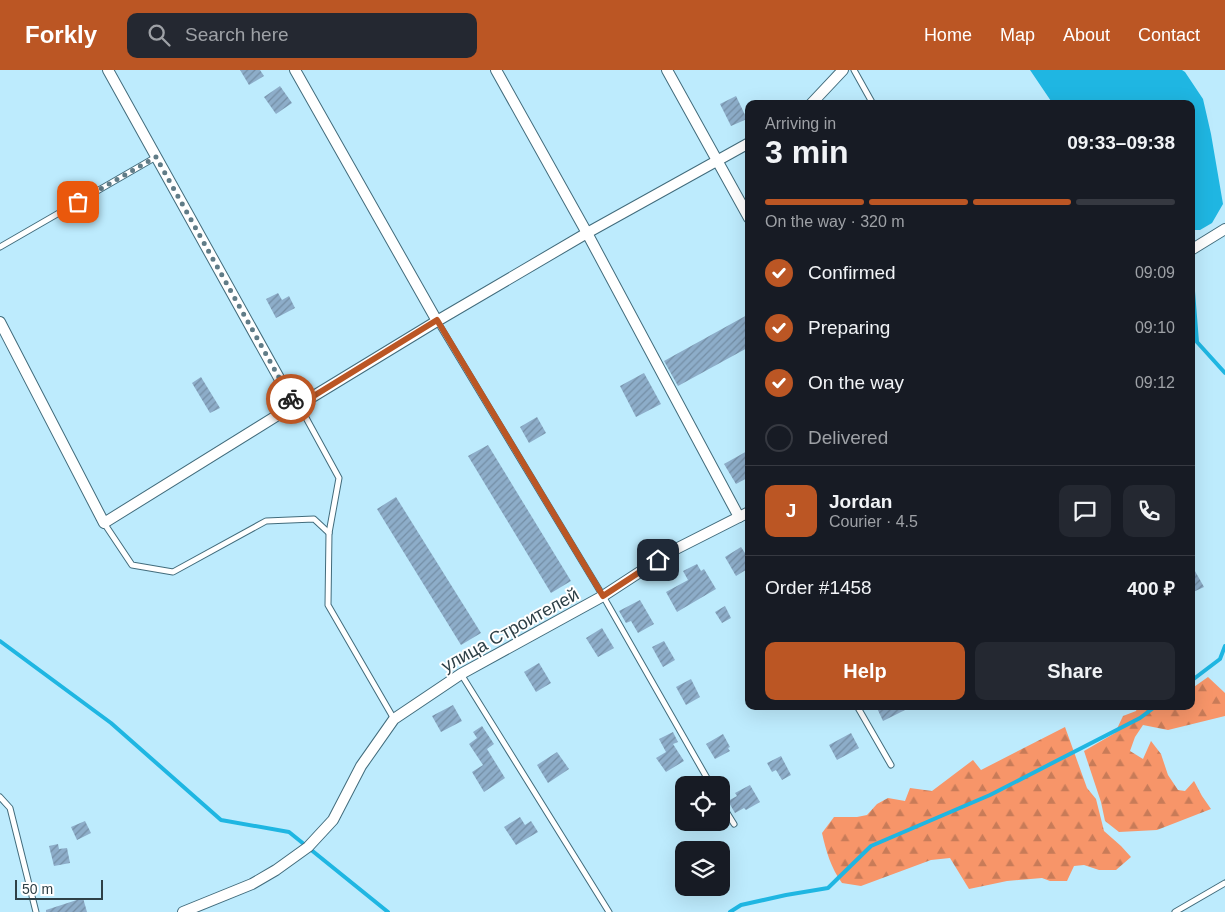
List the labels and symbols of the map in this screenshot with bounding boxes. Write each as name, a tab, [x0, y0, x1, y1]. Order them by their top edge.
pin	[57, 181, 99, 223]
courier	[266, 374, 316, 424]
pin	[637, 539, 679, 581]
street label: улица Строителей	[438, 584, 582, 676]
scale bar	[15, 877, 102, 900]

